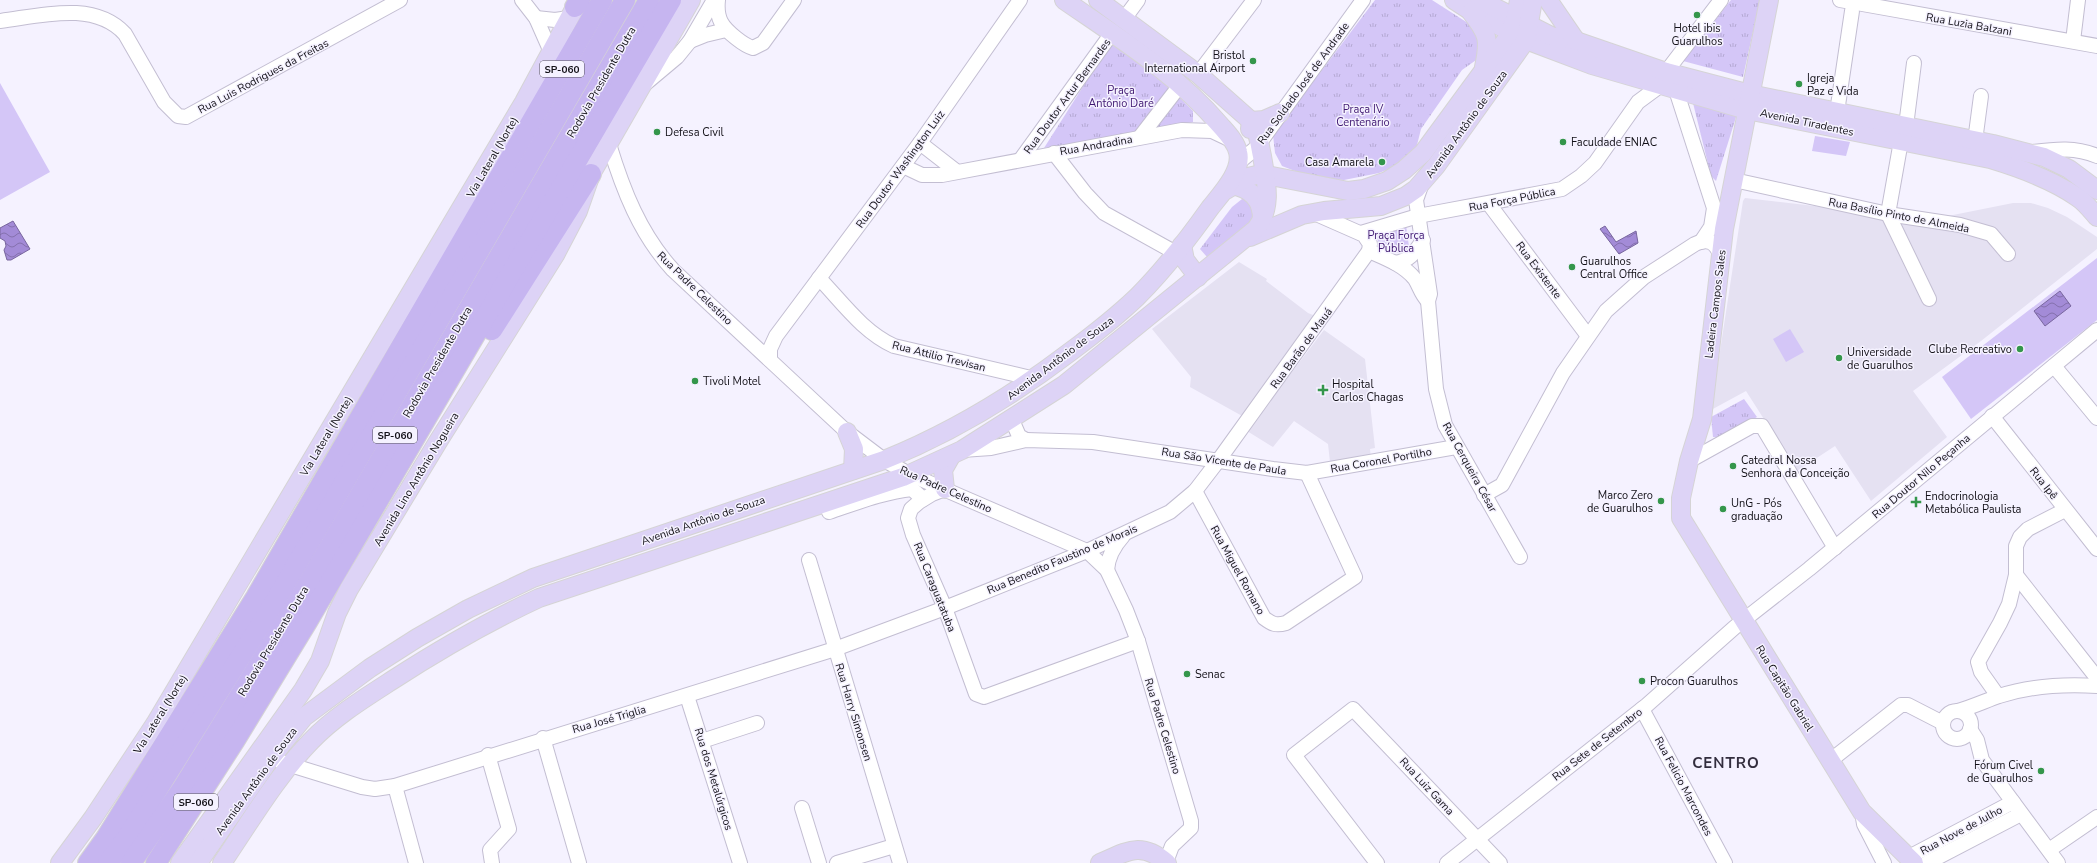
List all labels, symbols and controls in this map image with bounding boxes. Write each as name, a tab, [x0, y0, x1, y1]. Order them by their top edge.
marker: Hotel ibis Guarulhos	[1692, 10, 1702, 20]
street label: Rua Luzia Balzani	[1925, 10, 2013, 39]
street label: Rua Soldado José de Andrade	[1254, 19, 1353, 147]
place label: Hotel ibis Guarulhos	[1671, 21, 1723, 49]
street label: Rodovia Presidente Dutra	[563, 24, 640, 141]
street label: Rua Luis Rodrigues da Freitas	[195, 36, 331, 117]
street label: Rua Doutor Artur Bernardes	[1020, 36, 1114, 157]
place label: Bristol International Airport	[1144, 48, 1246, 76]
marker: Bristol International Airport	[1248, 56, 1258, 66]
road number: SP-060	[540, 61, 584, 77]
street label: Avenida Antônio de Souza	[1422, 67, 1511, 181]
place label: Igreja Paz e Vida	[1807, 71, 1859, 99]
marker: Igreja Paz e Vida	[1794, 79, 1804, 89]
park label: Praça Antônio Daré	[1088, 83, 1154, 111]
park label: Praça IV Centenário	[1336, 102, 1390, 130]
street label: Avenida Tiradentes	[1759, 105, 1855, 140]
street label: Rua Doutor Washington Luiz	[853, 107, 948, 231]
street label: Via Lateral (Norte)	[463, 114, 522, 201]
place label: Defesa Civil	[665, 125, 724, 140]
marker: Defesa Civil	[652, 127, 662, 137]
street label: Rua Andradina	[1059, 132, 1134, 159]
place label: Faculdade ENIAC	[1571, 135, 1657, 150]
marker: Faculdade ENIAC	[1558, 137, 1568, 147]
place label: Casa Amarela	[1305, 155, 1374, 170]
marker: Casa Amarela	[1377, 157, 1387, 167]
street label: Rua Força Pública	[1468, 184, 1557, 215]
street label: Rua Basílio Pinto de Almeida	[1827, 194, 1971, 237]
park label: Praça Força Pública	[1368, 228, 1425, 256]
street label: Rua Existente	[1512, 239, 1565, 302]
street label: Rua Padre Celestino	[654, 248, 736, 328]
street label: Ladeira Campos Sales	[1701, 249, 1730, 359]
place label: Guarulhos Central Office	[1580, 254, 1648, 282]
marker: Guarulhos Central Office	[1567, 262, 1577, 272]
street label: Rodovia Presidente Dutra	[399, 304, 476, 421]
street label: Rua Barão de Mauá	[1267, 305, 1336, 392]
street label: Avenida Antônio de Souza	[1004, 313, 1117, 403]
street label: Rua Attilio Trevisan	[891, 338, 987, 375]
place label: Clube Recreativo	[1928, 342, 2012, 357]
marker: Clube Recreativo	[2015, 344, 2025, 354]
place label: Universidade de Guarulhos	[1847, 345, 1913, 373]
marker: Universidade de Guarulhos	[1834, 353, 1844, 363]
place label: Tivoli Motel	[703, 374, 762, 389]
marker: Tivoli Motel	[690, 376, 700, 386]
place label: Hospital Carlos Chagas	[1332, 377, 1403, 405]
marker: Hospital Carlos Chagas	[1317, 384, 1329, 396]
street label: Via Lateral (Norte)	[296, 393, 356, 480]
street label: Avenida Lino Antônio Nogueira	[370, 409, 463, 549]
street label: Rua Cerqueira César	[1439, 420, 1500, 515]
road number: SP-060	[373, 427, 417, 443]
street label: Rua Doutor Nilo Peçanha	[1869, 431, 1974, 522]
street label: Rua São Vicente de Paula	[1160, 444, 1288, 479]
street label: Rua Coronel Portilho	[1329, 444, 1433, 477]
place label: Catedral Nossa Senhora da Conceição	[1741, 453, 1850, 481]
marker: Catedral Nossa Senhora da Conceição	[1728, 461, 1738, 471]
street label: Rua Padre Celestino	[897, 462, 994, 517]
street label: Rua Ipê	[2026, 464, 2061, 503]
place label: Marco Zero de Guarulhos	[1587, 488, 1653, 516]
place label: Endocrinologia Metabólica Paulista	[1925, 489, 2022, 517]
street label: Avenida Antônio de Souza	[639, 492, 767, 549]
marker: Marco Zero de Guarulhos	[1656, 496, 1666, 506]
place label: UnG - Pós graduação	[1731, 496, 1783, 524]
marker: Endocrinologia Metabólica Paulista	[1910, 496, 1922, 508]
marker: UnG - Pós graduação	[1718, 504, 1728, 514]
street label: Rua Benedito Faustino de Morais	[985, 521, 1140, 598]
street label: Rua Miguel Romano	[1207, 523, 1268, 617]
street label: Rua Caraguatatuba	[910, 540, 959, 634]
street label: Rodovia Presidente Dutra	[235, 583, 312, 699]
street label: Rua Capitão Gabriel	[1752, 642, 1817, 735]
street label: Rua Harry Simonsen	[832, 661, 876, 763]
place label: Senac	[1195, 667, 1225, 682]
marker: Senac	[1182, 669, 1192, 679]
street label: Via Lateral (Norte)	[129, 672, 191, 758]
place label: Procon Guarulhos	[1650, 674, 1738, 689]
street label: Rua Padre Celestino	[1141, 676, 1184, 776]
marker: Procon Guarulhos	[1637, 676, 1647, 686]
street label: Rua José Triglia	[570, 702, 648, 737]
street label: Rua Sete de Setembro	[1549, 704, 1645, 784]
street label: Avenida Antônio de Souza	[212, 724, 301, 838]
street label: Rua dos Metalúrgicos	[691, 726, 736, 832]
street label: Rua Felicio Marcondes	[1651, 734, 1716, 838]
district label: CENTRO	[1692, 753, 1760, 773]
street label: Rua Luiz Gama	[1396, 754, 1457, 819]
place label: Fórum Civel de Guarulhos	[1967, 758, 2034, 786]
marker: Fórum Civel de Guarulhos	[2036, 766, 2046, 776]
road number: SP-060	[174, 794, 218, 810]
street label: Rua Nove de Julho	[1918, 802, 2005, 858]

